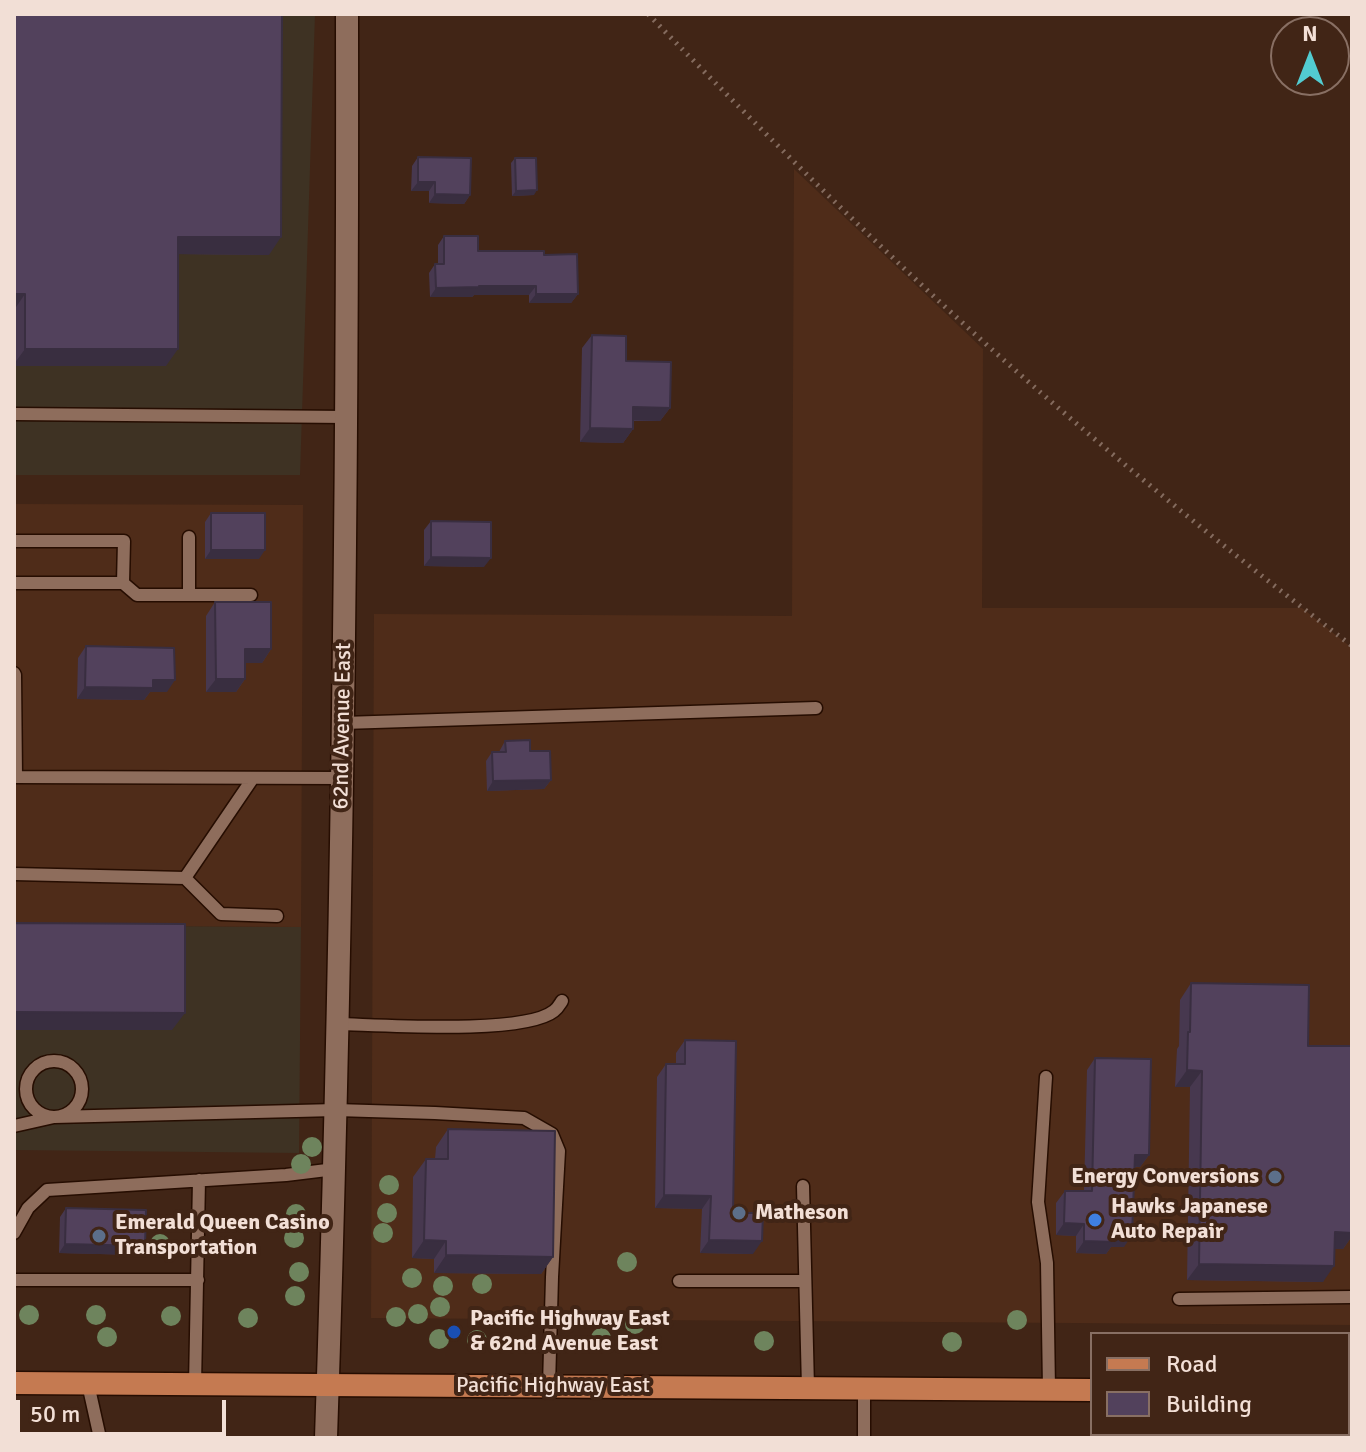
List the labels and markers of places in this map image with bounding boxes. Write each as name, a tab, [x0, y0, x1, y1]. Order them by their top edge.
place label: Energy Conversions	[1071, 1164, 1259, 1190]
marker: Energy Conversions	[1266, 1168, 1284, 1186]
place label: Hawks Japanese Auto Repair	[1111, 1194, 1268, 1246]
place label: Matheson	[755, 1200, 849, 1226]
marker: Matheson	[730, 1204, 748, 1222]
place label: Emerald Queen Casino Transportation	[115, 1210, 330, 1262]
marker: Hawks Japanese Auto Repair	[1086, 1211, 1104, 1229]
marker: Emerald Queen Casino Transportation	[90, 1227, 108, 1245]
place label: Pacific Highway East & 62nd Avenue East	[470, 1306, 670, 1358]
marker: Pacific Highway East & 62nd Avenue East	[445, 1323, 463, 1341]

